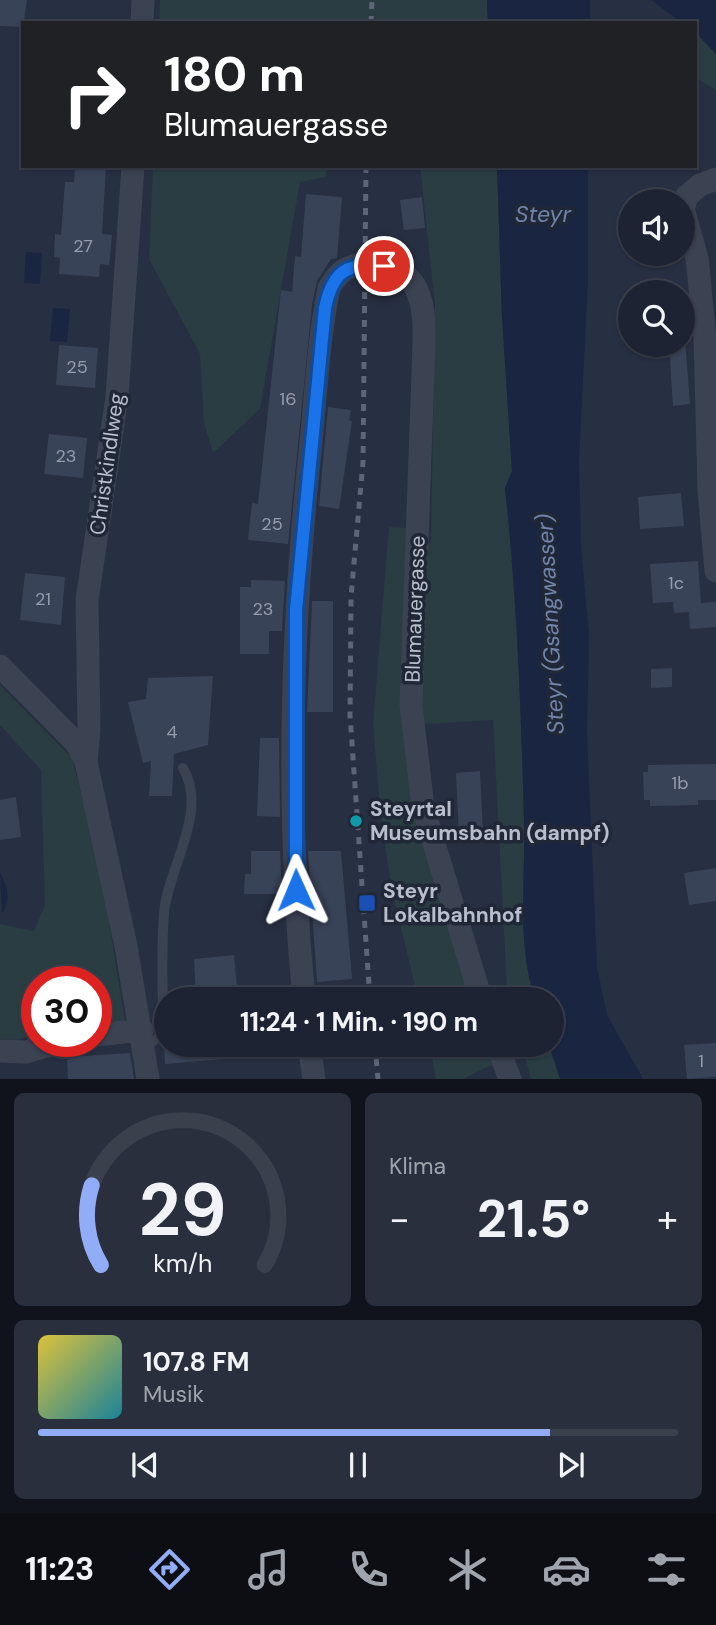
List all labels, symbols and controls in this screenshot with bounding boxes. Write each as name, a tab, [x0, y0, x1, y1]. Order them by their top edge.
text: 180 m	[164, 42, 305, 106]
icon: right	[49, 49, 140, 140]
text: Blumauergasse	[164, 104, 388, 146]
map controls	[618, 189, 695, 357]
button: sound	[618, 189, 695, 266]
water label: Steyr	[515, 199, 572, 229]
house number: 27	[73, 234, 93, 258]
pin	[354, 236, 414, 296]
icon: arrive	[365, 247, 403, 285]
button: search	[618, 280, 695, 357]
house number: 25	[66, 355, 88, 379]
house number: 16	[280, 387, 296, 411]
street label: Christkindlweg	[83, 391, 131, 537]
house number: 23	[55, 444, 77, 468]
house number: 25	[261, 512, 283, 536]
water label: Steyr (Gsangwasser)	[529, 513, 571, 735]
street label: Blumauergasse	[398, 535, 432, 683]
house number: 1c	[668, 571, 684, 595]
house number: 21	[35, 587, 51, 611]
house number: 23	[252, 597, 274, 621]
house number: 4	[167, 720, 178, 744]
house number: 1b	[672, 771, 688, 795]
place label: Steyrtal Museumsbahn (dampf)	[370, 795, 610, 847]
marker: Steyrtal Museumsbahn (dampf)	[348, 813, 364, 829]
position arrow	[259, 853, 333, 927]
place label: Steyr Lokalbahnhof	[383, 877, 522, 929]
marker: Steyr Lokalbahnhof	[357, 893, 377, 913]
speed limit sign: 30	[21, 966, 112, 1057]
text: 11:24 · 1 Min. · 190 m	[240, 1005, 478, 1039]
house number: 1	[698, 1049, 704, 1073]
text: Klima	[389, 1151, 446, 1181]
text: 29	[139, 1164, 226, 1259]
text: 21.5°	[477, 1185, 590, 1253]
text: −	[389, 1194, 410, 1244]
text: +	[657, 1194, 678, 1244]
text: km/h	[153, 1247, 212, 1280]
text: 107.8 FM	[143, 1345, 250, 1379]
text: Musik	[143, 1379, 204, 1409]
icon: previous	[126, 1446, 164, 1484]
icon: pause	[339, 1446, 377, 1484]
icon: next	[552, 1446, 590, 1484]
icon: directions	[145, 1545, 194, 1594]
icon: music	[244, 1545, 293, 1594]
icon: phone	[344, 1545, 393, 1594]
icon: climate	[443, 1545, 492, 1594]
icon: car	[542, 1545, 591, 1594]
icon: filters	[642, 1545, 691, 1594]
text: 11:23	[25, 1548, 94, 1590]

